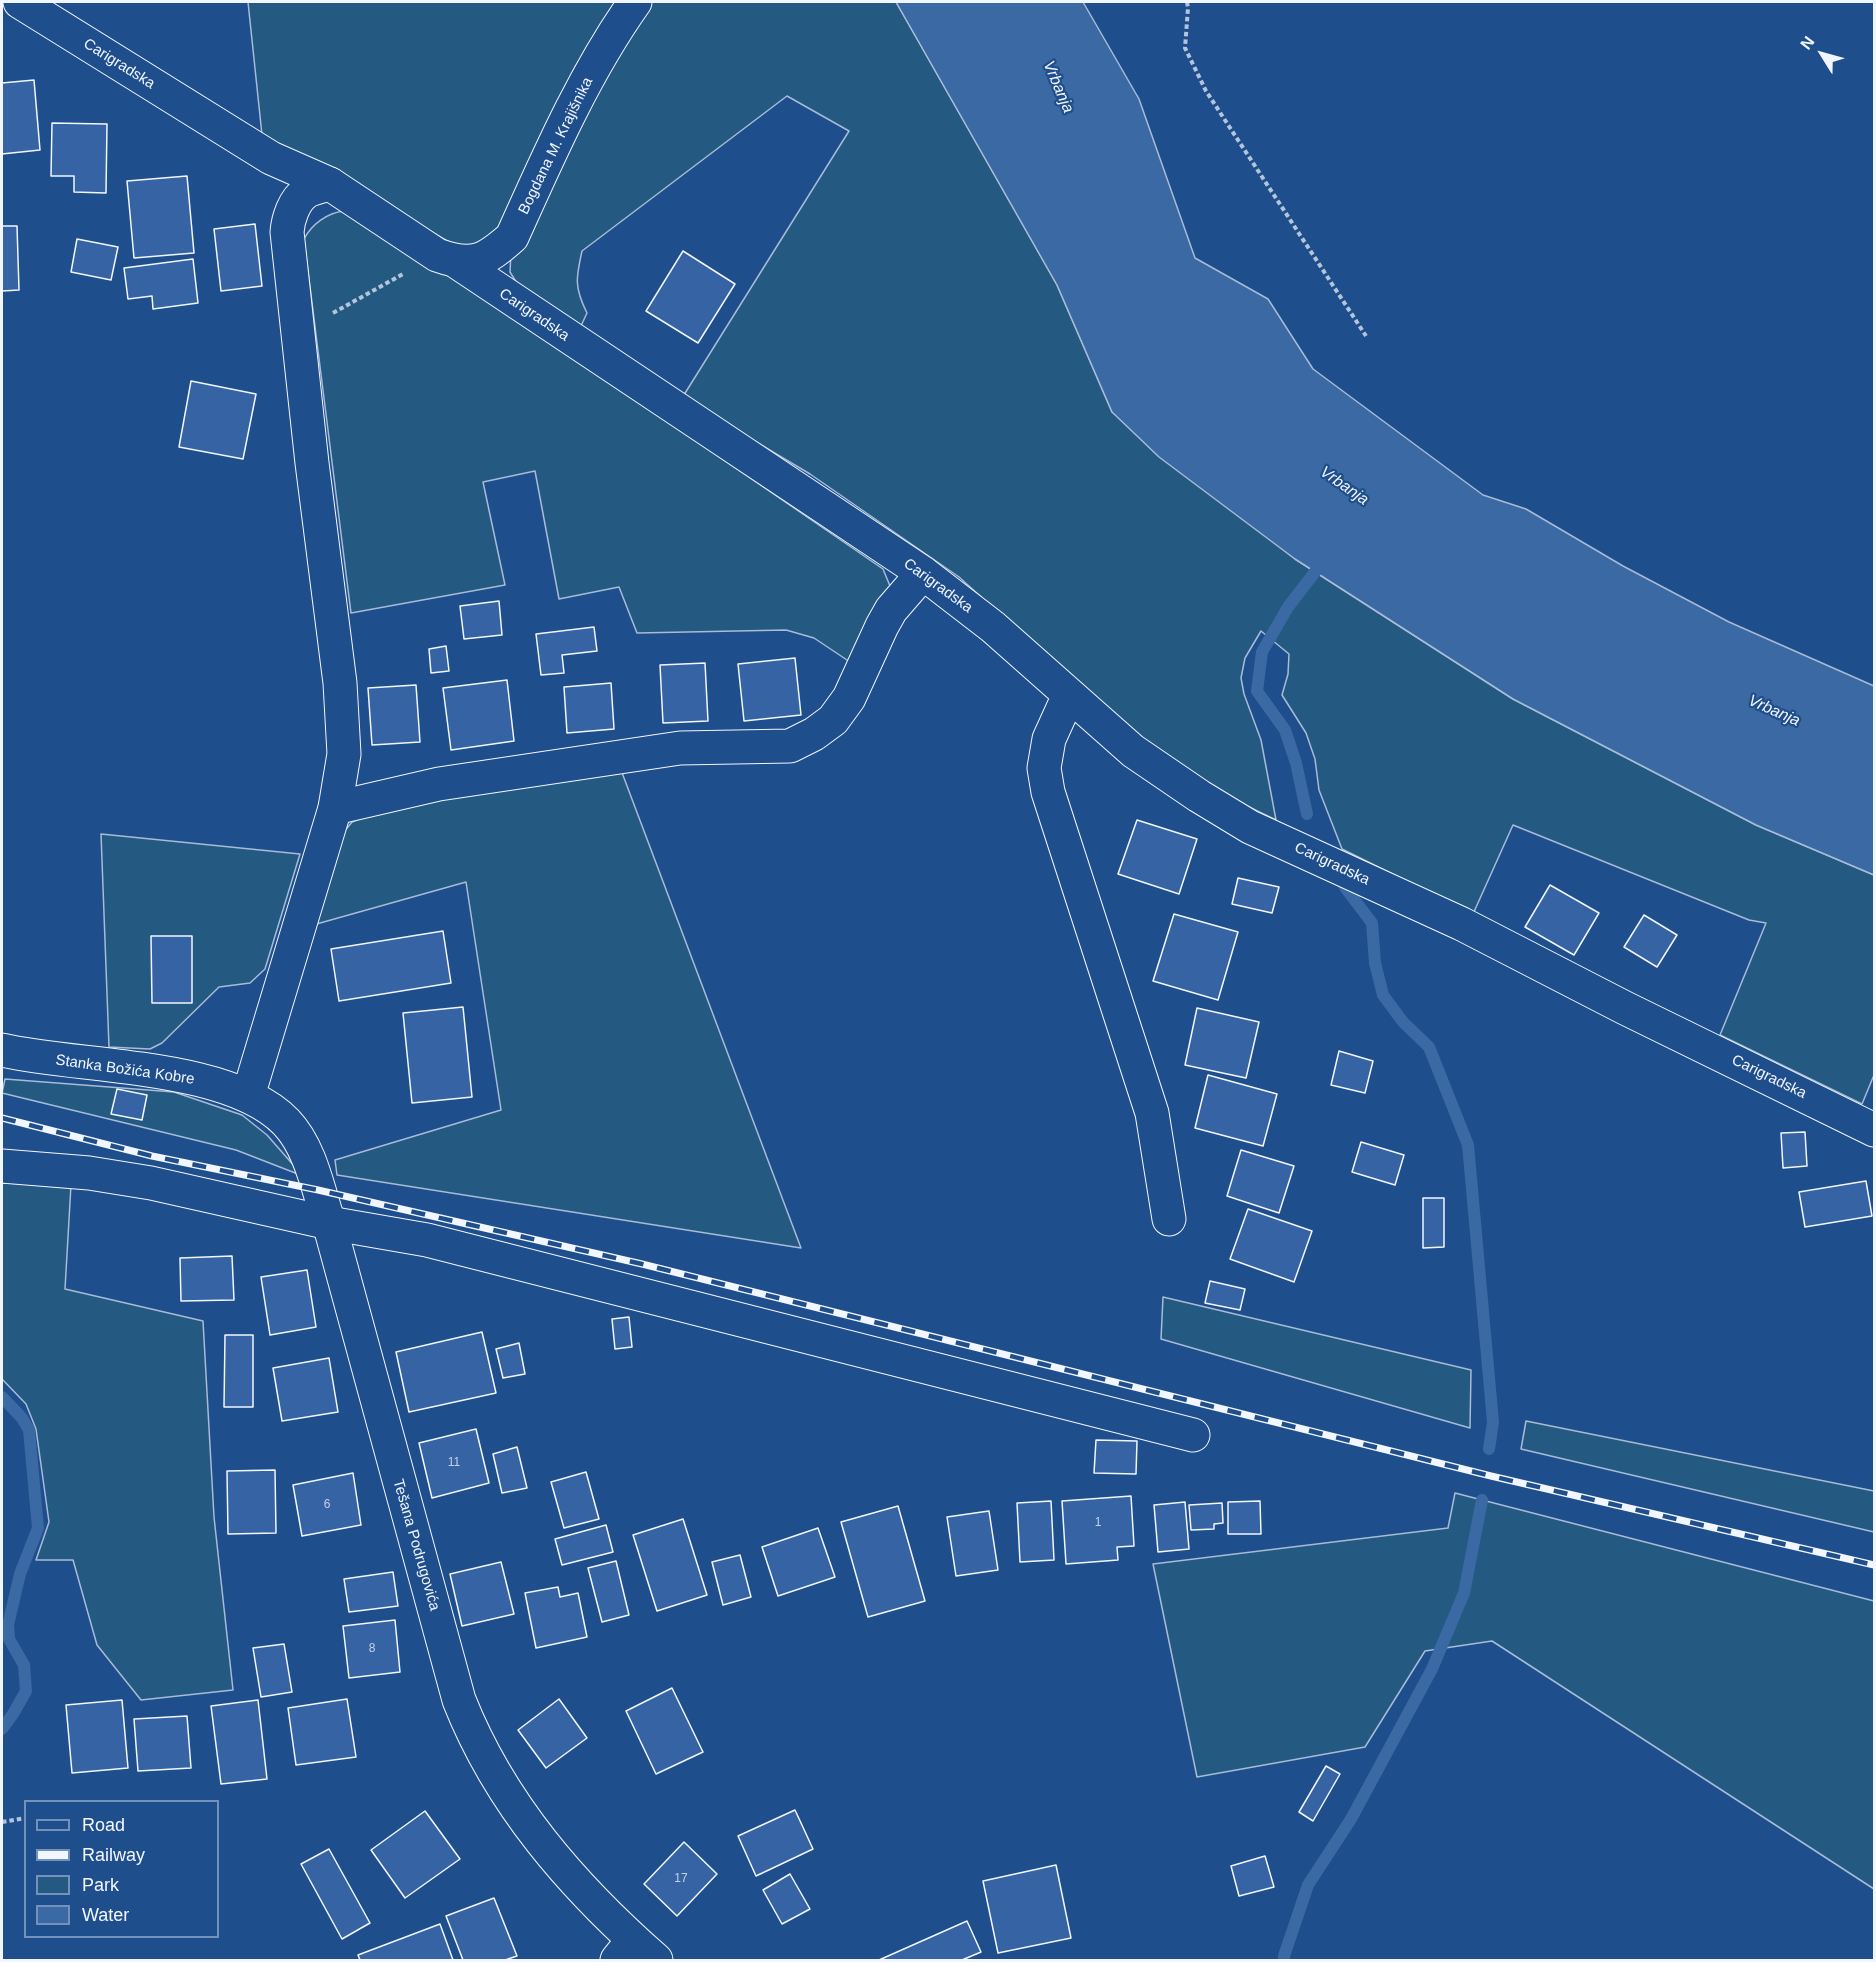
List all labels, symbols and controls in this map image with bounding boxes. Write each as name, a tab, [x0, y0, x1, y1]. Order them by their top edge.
north arrow	[1792, 24, 1852, 84]
text: N	[1797, 33, 1817, 53]
street label: Carigradska	[80, 35, 158, 93]
water label: Vrbanja	[1038, 58, 1078, 116]
street label: Bogdana M. Krajišnika	[515, 75, 597, 217]
street label: Carigradska	[495, 285, 573, 345]
water label: Vrbanja	[1316, 462, 1372, 510]
street label: Carigradska	[900, 555, 976, 617]
water label: Vrbanja	[1745, 691, 1803, 731]
street label: Carigradska	[1292, 839, 1372, 889]
street label: Stanka Božića Kobre	[54, 1051, 196, 1089]
street label: Carigradska	[1729, 1051, 1809, 1103]
house number: 11	[448, 1456, 460, 1470]
street label: Tešana Podrugovića	[389, 1477, 443, 1613]
house number: 6	[324, 1498, 330, 1512]
house number: 1	[1095, 1516, 1101, 1530]
house number: 8	[369, 1642, 375, 1656]
legend	[24, 1800, 219, 1938]
text: Road	[82, 1815, 125, 1835]
text: Railway	[82, 1845, 145, 1865]
house number: 17	[674, 1872, 688, 1886]
text: Park	[82, 1875, 119, 1895]
text: Water	[82, 1905, 129, 1925]

